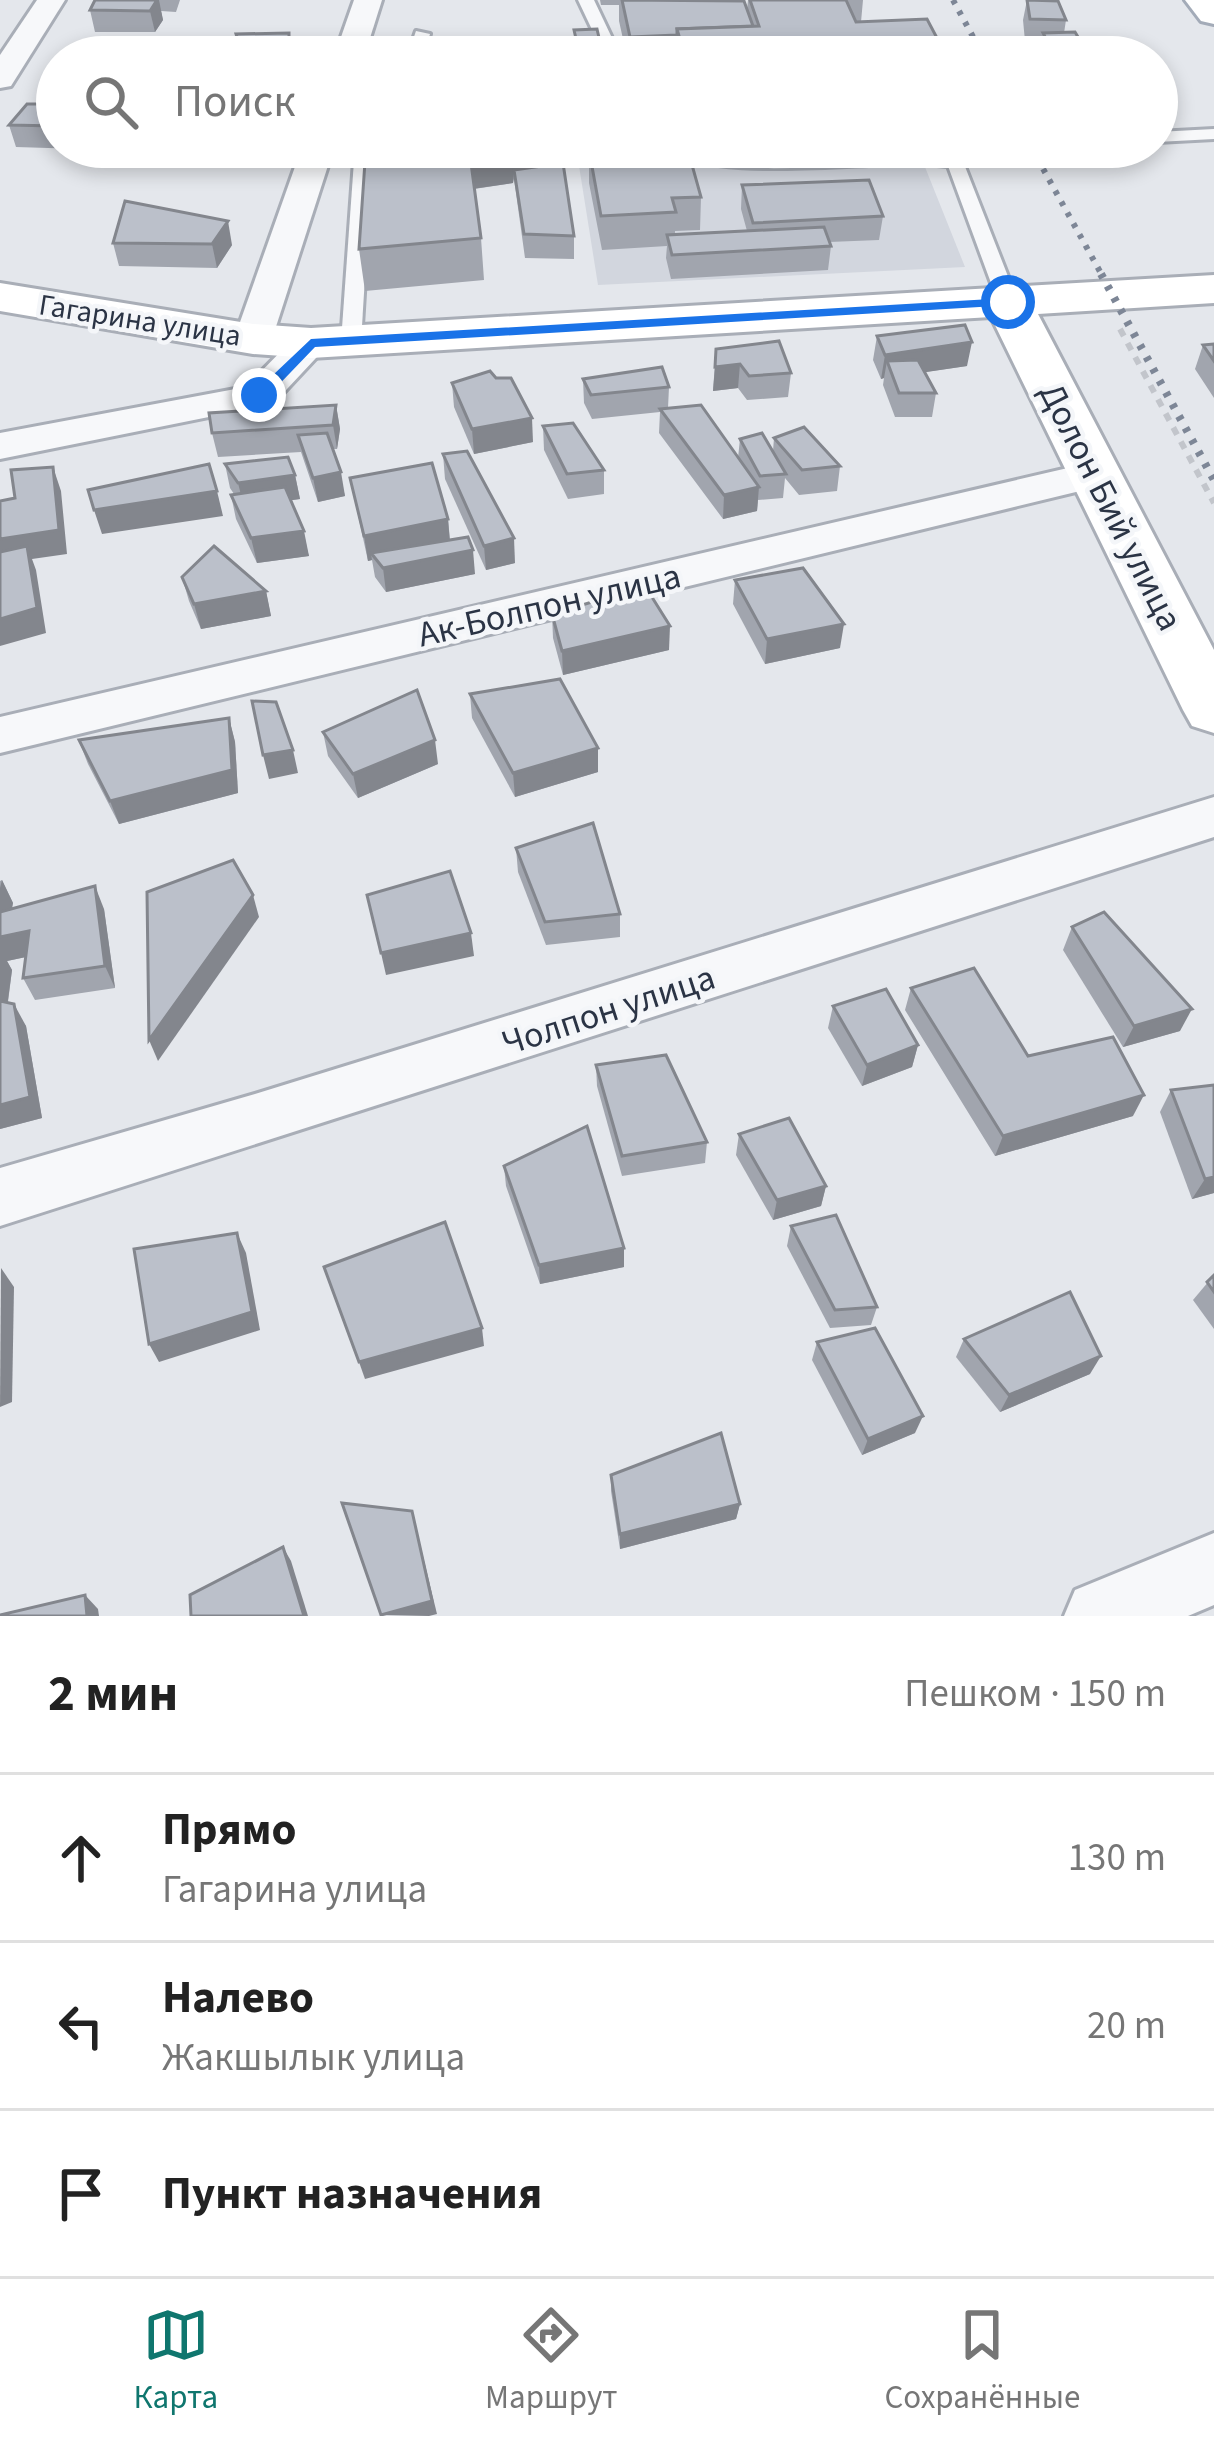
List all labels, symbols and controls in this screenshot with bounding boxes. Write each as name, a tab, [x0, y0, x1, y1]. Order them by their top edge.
search box	[36, 36, 1178, 168]
icon: search	[78, 69, 144, 135]
text: Поиск	[174, 70, 296, 134]
route start	[981, 275, 1035, 329]
street label: Гагарина улица	[36, 283, 244, 358]
route end	[232, 368, 286, 422]
street label: Долон Бий улица	[1026, 374, 1195, 639]
street label: Ак-Болпон улица	[413, 550, 686, 661]
street label: Чолпон улица	[495, 952, 722, 1069]
text: 2 мин	[48, 1658, 178, 1730]
text: Пешком · 150 m	[904, 1666, 1166, 1722]
text: Прямо	[162, 1798, 296, 1862]
icon: ahead	[48, 1825, 114, 1891]
text: 130 m	[1068, 1830, 1166, 1886]
text: Гагарина улица	[162, 1862, 427, 1918]
text: Налево	[162, 1966, 314, 2030]
icon: left	[48, 1993, 114, 2059]
text: 20 m	[1087, 1998, 1166, 2054]
text: Жакшылык улица	[162, 2030, 465, 2086]
icon: arrive	[48, 2161, 114, 2227]
text: Пункт назначения	[162, 2162, 542, 2226]
tab: Карта	[133, 2302, 218, 2421]
tab: Маршрут	[485, 2302, 618, 2421]
tab: Сохранённые	[885, 2302, 1080, 2421]

